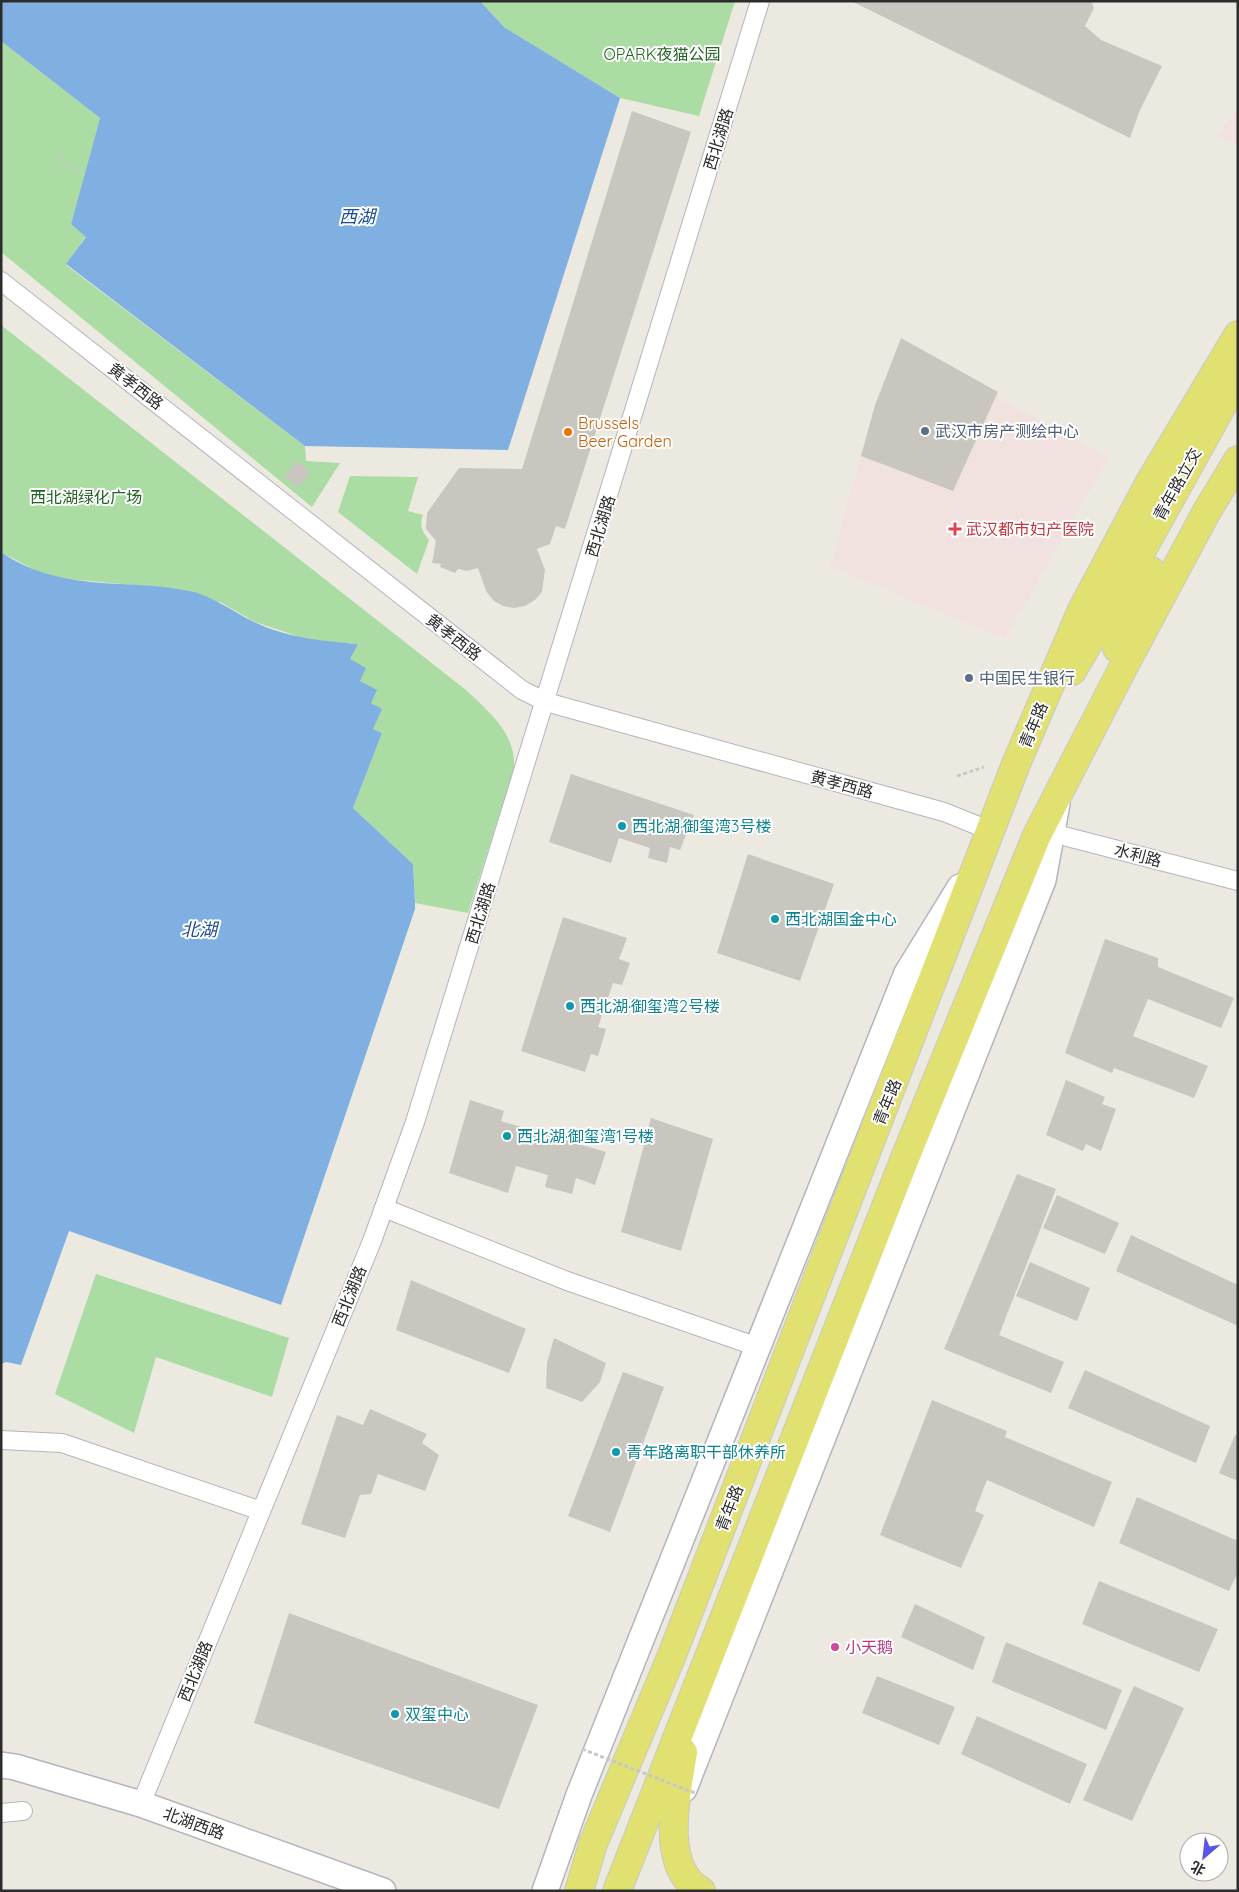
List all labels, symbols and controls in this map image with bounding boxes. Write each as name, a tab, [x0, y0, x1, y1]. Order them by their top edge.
park label: OPARK夜猫公园	[603, 44, 721, 64]
street label: 西北湖路	[699, 105, 737, 173]
water label: 西湖	[339, 205, 378, 228]
street label: 黄孝西路	[105, 358, 167, 414]
place label: Brussels Beer Garden	[578, 413, 672, 451]
place label: 武汉市房产测绘中心	[935, 421, 1079, 441]
marker: 武汉市房产测绘中心	[919, 425, 931, 437]
marker: Brussels Beer Garden	[562, 426, 574, 438]
street label: 青年路立交	[1149, 444, 1205, 524]
park label: 西北湖绿化广场	[30, 487, 142, 507]
street label: 西北湖路	[581, 492, 619, 560]
place label: 武汉都市妇产医院	[966, 519, 1094, 539]
marker: 武汉都市妇产医院	[948, 522, 962, 536]
street label: 黄孝西路	[423, 609, 485, 665]
place label: 中国民生银行	[979, 668, 1075, 688]
marker: 中国民生银行	[963, 672, 975, 684]
street label: 青年路	[1014, 699, 1052, 751]
street label: 黄孝西路	[808, 766, 876, 802]
place label: 西北湖·御玺湾3号楼	[632, 816, 772, 836]
marker: 西北湖·御玺湾3号楼	[616, 820, 628, 832]
street label: 水利路	[1112, 839, 1164, 871]
street label: 西北湖路	[461, 879, 499, 947]
place label: 西北湖国金中心	[785, 909, 897, 929]
marker: 西北湖国金中心	[769, 913, 781, 925]
water label: 北湖	[181, 918, 220, 941]
place label: 西北湖·御玺湾2号楼	[580, 996, 720, 1016]
marker: 西北湖·御玺湾2号楼	[564, 1000, 576, 1012]
street label: 青年路	[869, 1076, 905, 1128]
place label: 西北湖·御玺湾1号楼	[517, 1126, 654, 1146]
marker: 西北湖·御玺湾1号楼	[501, 1130, 513, 1142]
street label: 西北湖路	[328, 1263, 370, 1329]
place label: 青年路离职干部休养所	[626, 1442, 786, 1462]
marker: 青年路离职干部休养所	[610, 1446, 622, 1458]
street label: 青年路	[711, 1482, 747, 1534]
place label: 小天鹅	[845, 1637, 893, 1657]
street label: 西北湖路	[174, 1638, 216, 1704]
marker: 小天鹅	[829, 1641, 841, 1653]
place label: 双玺中心	[405, 1704, 469, 1724]
marker: 双玺中心	[389, 1708, 401, 1720]
street label: 北湖西路	[161, 1803, 227, 1843]
north arrow	[1179, 1832, 1229, 1882]
text: 北	[1187, 1857, 1208, 1880]

